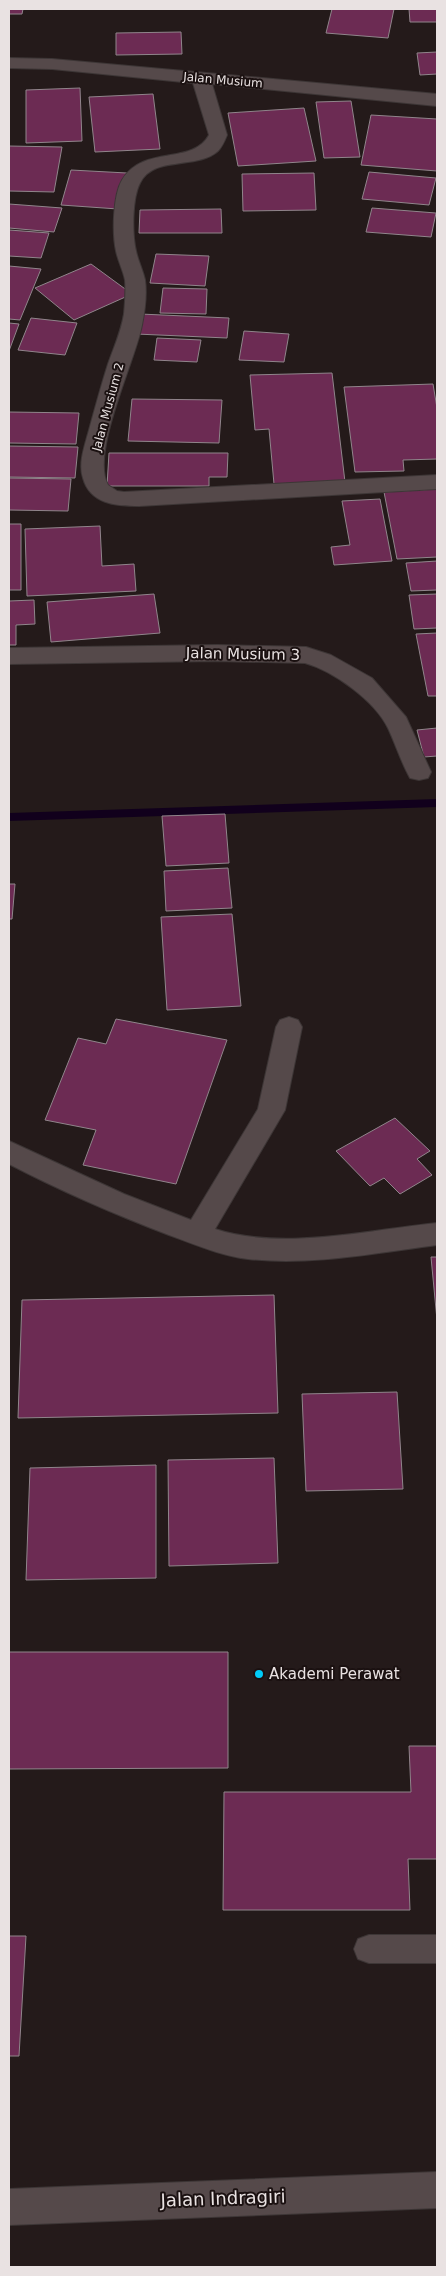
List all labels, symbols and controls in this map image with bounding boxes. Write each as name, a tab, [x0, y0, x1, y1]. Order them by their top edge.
street label: Jalan Musium	[182, 69, 263, 90]
street label: Jalan Musium 2	[89, 361, 127, 454]
street label: Jalan Musium 3	[185, 644, 300, 664]
place label: Akademi Perawat	[269, 1665, 400, 1683]
marker: Akademi Perawat	[253, 1668, 265, 1680]
street label: Jalan Indragiri	[159, 2185, 286, 2211]

